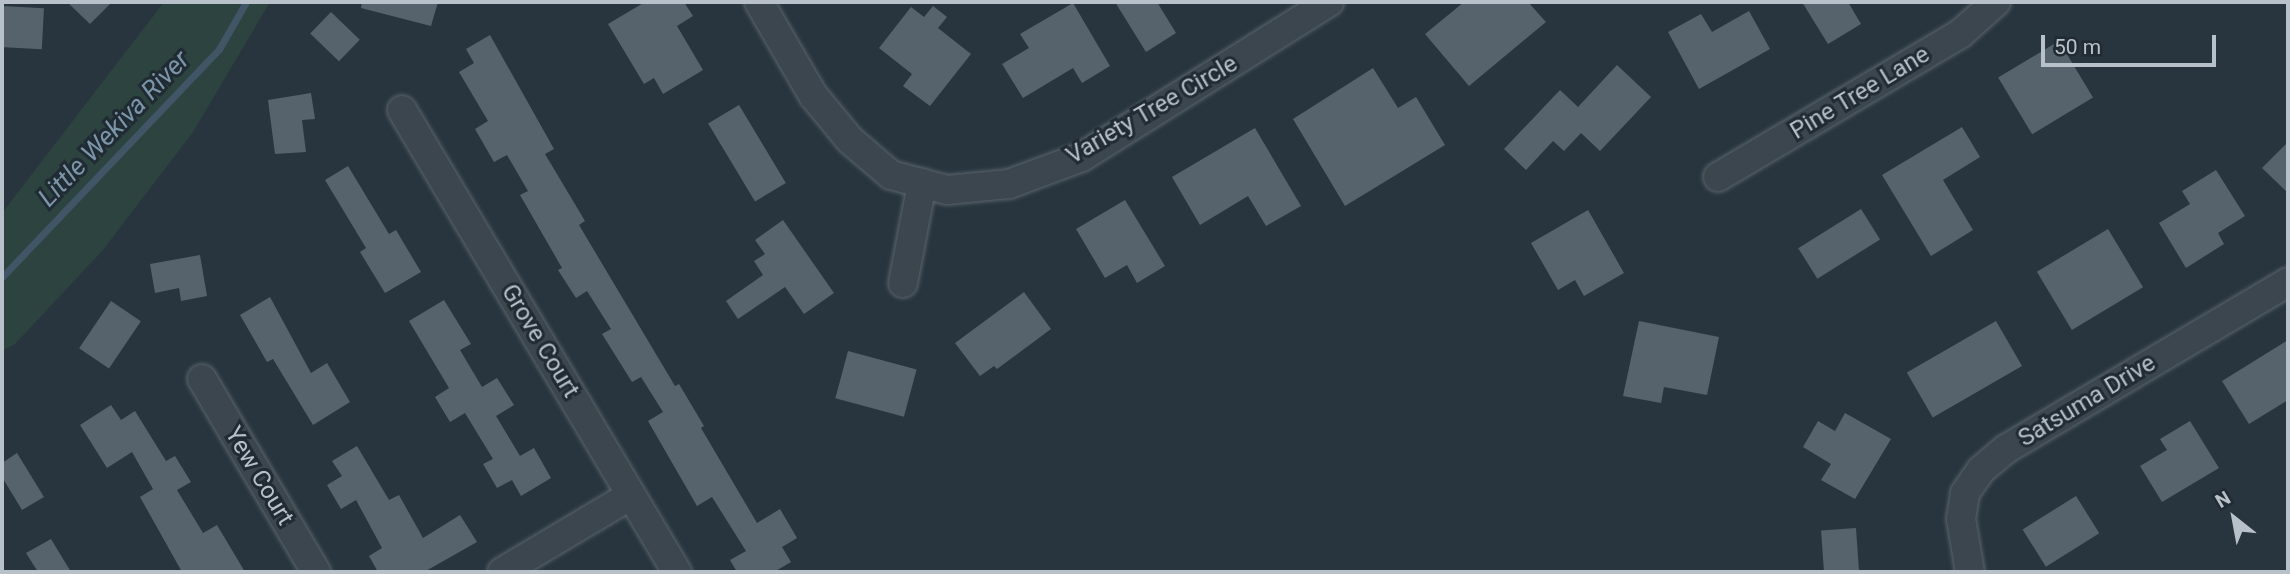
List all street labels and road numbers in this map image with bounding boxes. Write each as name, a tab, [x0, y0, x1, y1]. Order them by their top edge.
street label: Pine Tree Lane	[1785, 40, 1935, 146]
street label: Variety Tree Circle	[1061, 49, 1243, 171]
street label: Grove Court	[495, 279, 585, 403]
street label: Satsuma Drive	[2013, 349, 2161, 453]
street label: Yew Court	[218, 422, 300, 530]

